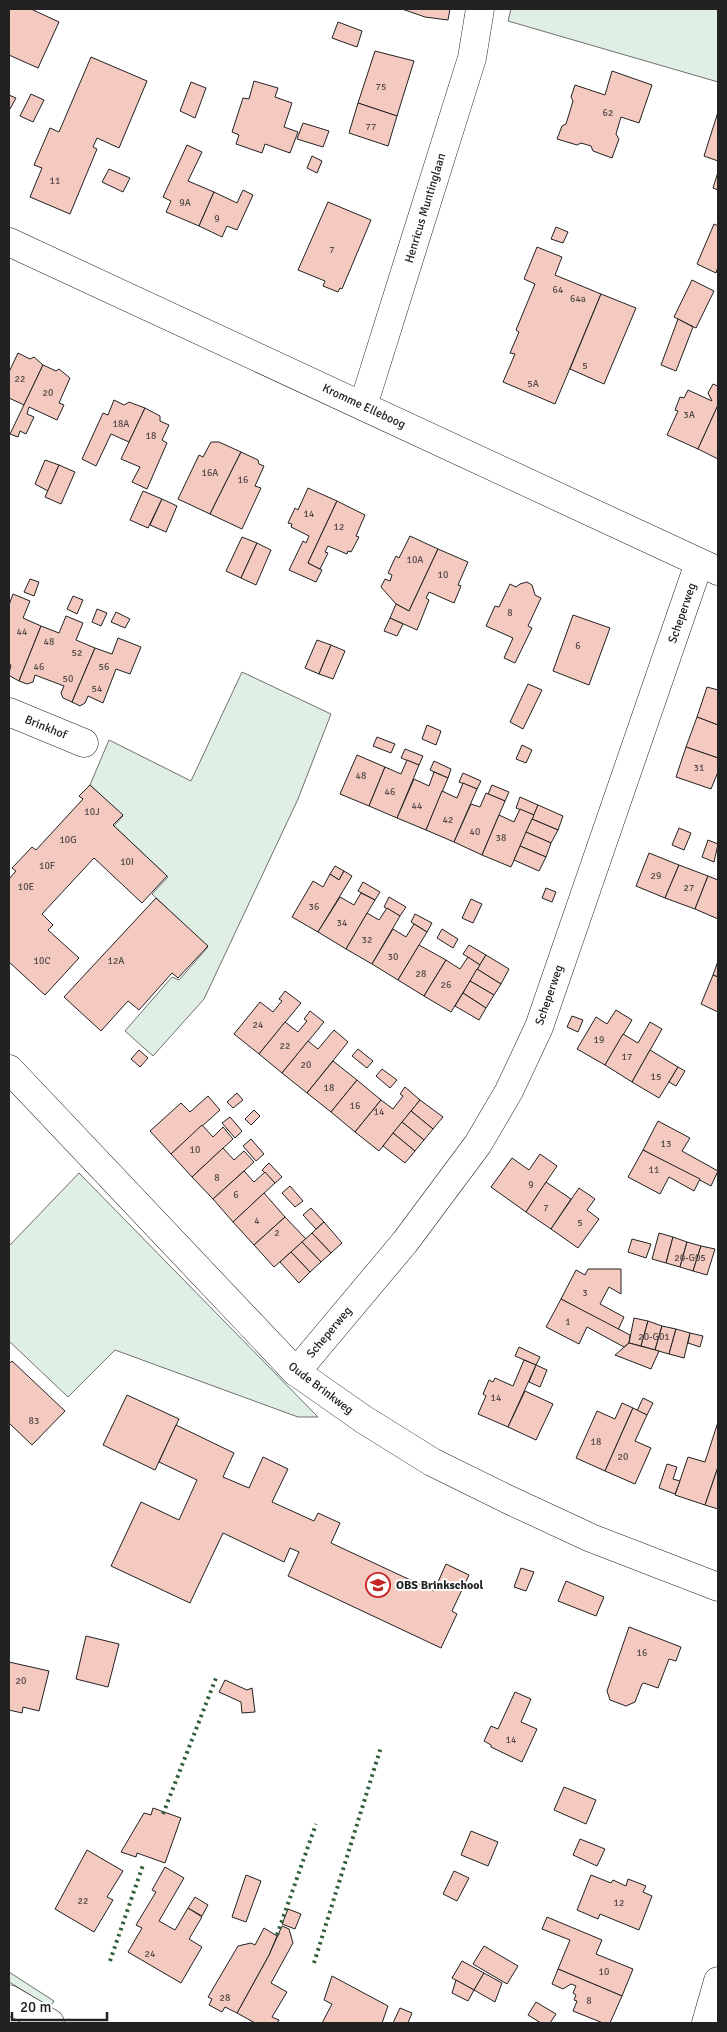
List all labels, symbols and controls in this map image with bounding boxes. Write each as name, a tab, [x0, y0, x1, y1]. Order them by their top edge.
house number: 75	[376, 81, 386, 93]
house number: 62	[603, 107, 613, 119]
house number: 77	[366, 121, 376, 133]
street label: Henricus Muntinglaan	[402, 151, 449, 265]
house number: 11	[50, 175, 60, 187]
house number: 9A	[179, 197, 191, 209]
house number: 9	[214, 213, 220, 225]
house number: 7	[329, 244, 335, 256]
house number: 64	[553, 284, 564, 296]
house number: 64a	[570, 293, 586, 305]
house number: 5	[582, 360, 588, 372]
house number: 22	[15, 373, 25, 385]
house number: 5A	[527, 378, 539, 390]
street label: Kromme Elleboog	[320, 381, 408, 432]
house number: 20	[43, 387, 53, 399]
house number: 3A	[683, 409, 695, 421]
house number: 18A	[113, 418, 129, 430]
house number: 18	[146, 430, 156, 442]
house number: 16A	[202, 467, 218, 479]
house number: 16	[238, 474, 248, 486]
house number: 14	[304, 508, 315, 520]
house number: 12	[334, 521, 344, 533]
house number: 10A	[407, 554, 423, 566]
house number: 10	[438, 569, 448, 581]
street label: Scheperweg	[665, 581, 700, 645]
house number: 8	[507, 607, 513, 619]
house number: 44	[17, 626, 28, 638]
house number: 48	[44, 636, 54, 648]
house number: 6	[575, 640, 581, 652]
house number: 52	[72, 647, 82, 659]
house number: 46	[34, 661, 44, 673]
house number: 56	[99, 661, 109, 673]
house number: 50	[63, 673, 73, 685]
house number: 54	[92, 683, 103, 695]
street label: Brinkhof	[22, 712, 70, 743]
house number: 31	[694, 762, 704, 774]
house number: 48	[356, 770, 366, 782]
house number: 46	[385, 786, 395, 798]
house number: 44	[412, 800, 423, 812]
house number: 10J	[84, 806, 100, 818]
house number: 42	[443, 814, 453, 826]
house number: 40	[470, 826, 480, 838]
house number: 38	[496, 832, 506, 844]
house number: 10G	[59, 834, 77, 846]
house number: 10I	[120, 856, 134, 868]
house number: 10F	[39, 860, 55, 872]
house number: 29	[651, 870, 661, 882]
house number: 10E	[18, 881, 35, 893]
house number: 27	[684, 882, 694, 894]
house number: 36	[309, 901, 319, 913]
house number: 34	[337, 917, 348, 929]
house number: 32	[362, 934, 372, 946]
house number: 30	[388, 951, 398, 963]
house number: 10C	[34, 955, 50, 967]
house number: 12A	[108, 955, 124, 967]
street label: Scheperweg	[532, 963, 567, 1027]
house number: 28	[416, 968, 426, 980]
house number: 26	[441, 979, 451, 991]
house number: 24	[253, 1019, 264, 1031]
house number: 19	[594, 1034, 604, 1046]
house number: 22	[280, 1040, 290, 1052]
house number: 17	[622, 1051, 632, 1063]
house number: 20	[301, 1059, 311, 1071]
house number: 15	[651, 1071, 661, 1083]
house number: 18	[324, 1082, 334, 1094]
house number: 16	[350, 1100, 360, 1112]
house number: 14	[374, 1106, 385, 1118]
house number: 13	[661, 1138, 671, 1150]
house number: 10	[190, 1144, 200, 1156]
house number: 11	[649, 1164, 659, 1176]
house number: 8	[214, 1172, 220, 1184]
house number: 9	[528, 1179, 534, 1191]
house number: 6	[233, 1189, 239, 1201]
house number: 7	[543, 1202, 549, 1214]
house number: 4	[254, 1215, 260, 1227]
house number: 5	[577, 1217, 583, 1229]
house number: 2	[274, 1227, 280, 1239]
house number: 20-G05	[674, 1252, 706, 1264]
house number: 3	[582, 1287, 588, 1299]
street label: Scheperweg	[303, 1303, 355, 1361]
house number: 1	[565, 1316, 571, 1328]
house number: 20-G01	[638, 1331, 670, 1343]
street label: Oude Brinkweg	[285, 1359, 356, 1418]
house number: 14	[491, 1392, 502, 1404]
house number: 83	[29, 1415, 39, 1427]
house number: 18	[591, 1436, 601, 1448]
house number: 20	[618, 1451, 628, 1463]
school or university icon: OBS Brinkschool	[365, 1572, 391, 1598]
place label: OBS Brinkschool	[396, 1578, 483, 1593]
house number: 16	[637, 1647, 647, 1659]
house number: 20	[16, 1675, 26, 1687]
house number: 14	[506, 1734, 517, 1746]
house number: 22	[78, 1895, 88, 1907]
house number: 12	[614, 1897, 624, 1909]
house number: 24	[145, 1948, 156, 1960]
house number: 10	[599, 1966, 609, 1978]
scale bar	[12, 1990, 108, 2022]
house number: 28	[220, 1992, 230, 2004]
house number: 8	[586, 1995, 592, 2007]
text: 20 m	[20, 1998, 51, 2016]

